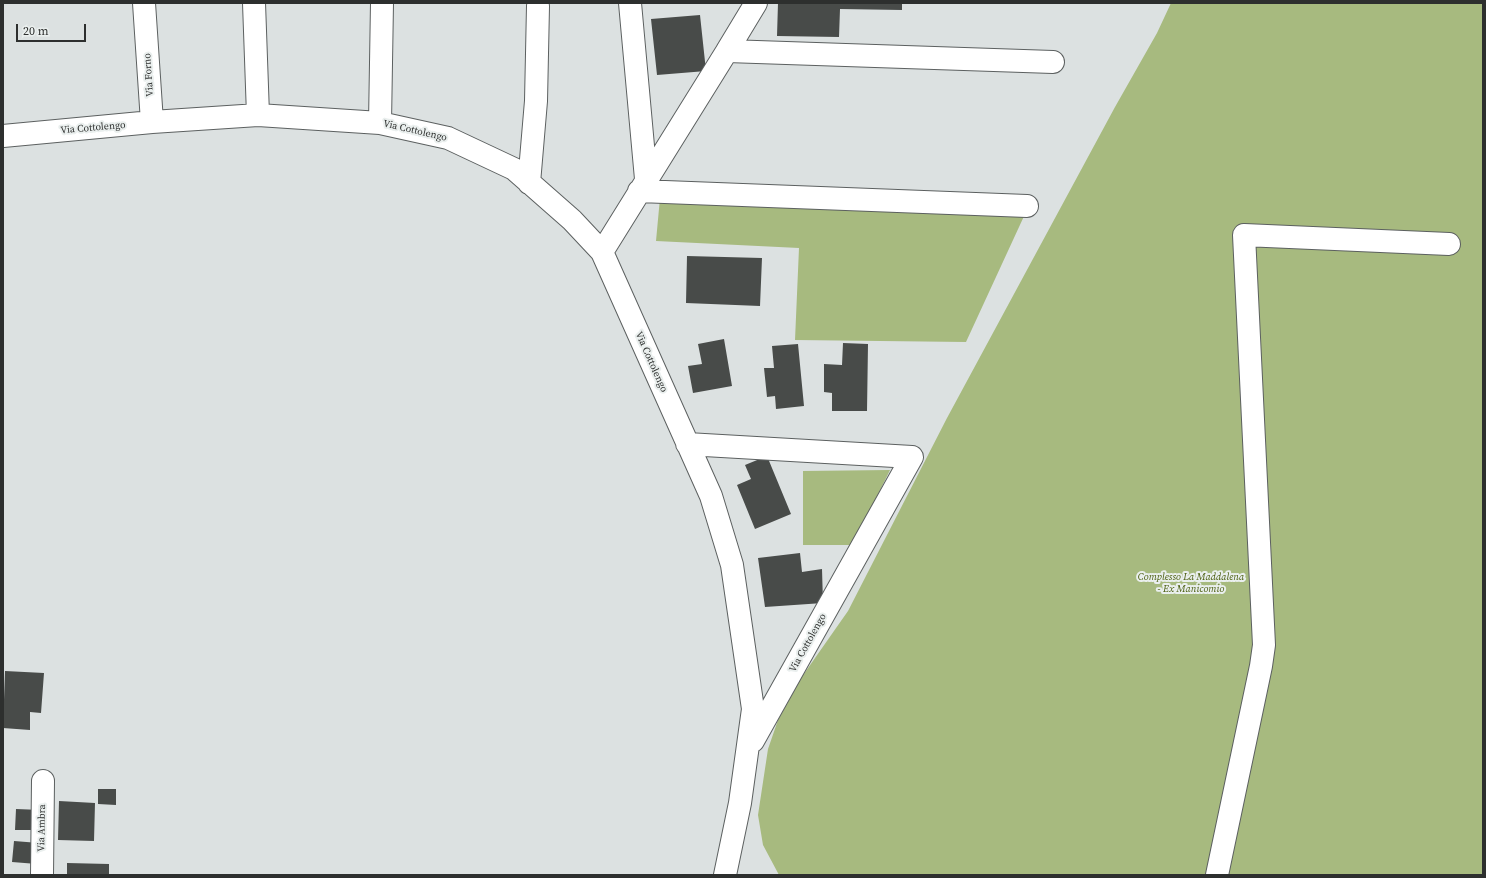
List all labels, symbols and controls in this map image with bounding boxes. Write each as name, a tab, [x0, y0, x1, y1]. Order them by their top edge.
scale bar	[18, 16, 88, 42]
text: 20 m	[23, 23, 49, 39]
street label: Via Forno	[141, 53, 157, 97]
street label: Via Cottolengo	[382, 118, 448, 144]
street label: Via Cottolengo	[60, 119, 126, 137]
street label: Via Cottolengo	[632, 330, 670, 394]
park label: Complesso La Maddalena - Ex Manicomio	[1138, 571, 1244, 594]
street label: Via Cottolengo	[787, 612, 829, 674]
street label: Via Ambra	[36, 804, 48, 852]

